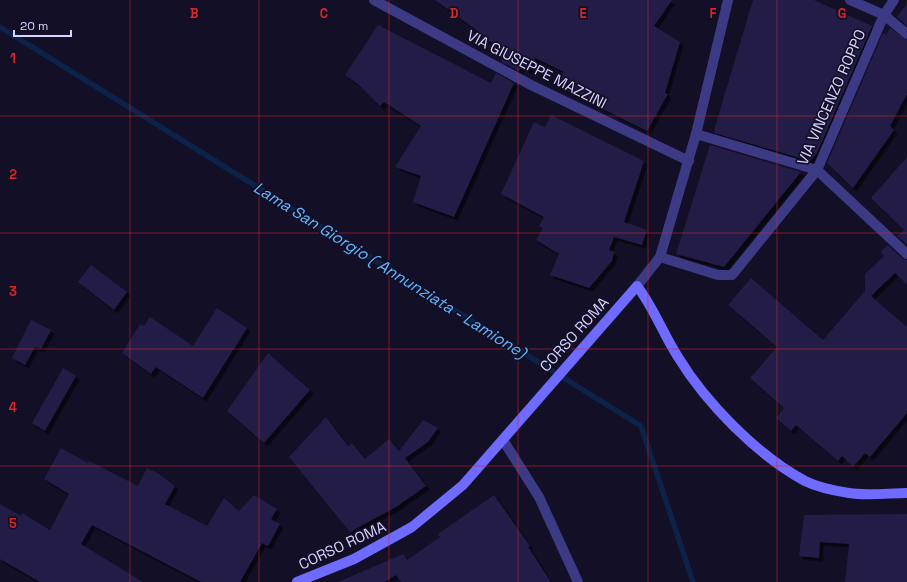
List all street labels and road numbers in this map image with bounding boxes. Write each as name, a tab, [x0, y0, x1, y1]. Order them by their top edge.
street label: VIA GIUSEPPE MAZZINI	[464, 25, 610, 113]
street label: VIA VINCENZO ROPPO	[792, 26, 870, 168]
street label: CORSO ROMA	[535, 292, 613, 375]
street label: CORSO ROMA	[295, 516, 389, 574]

